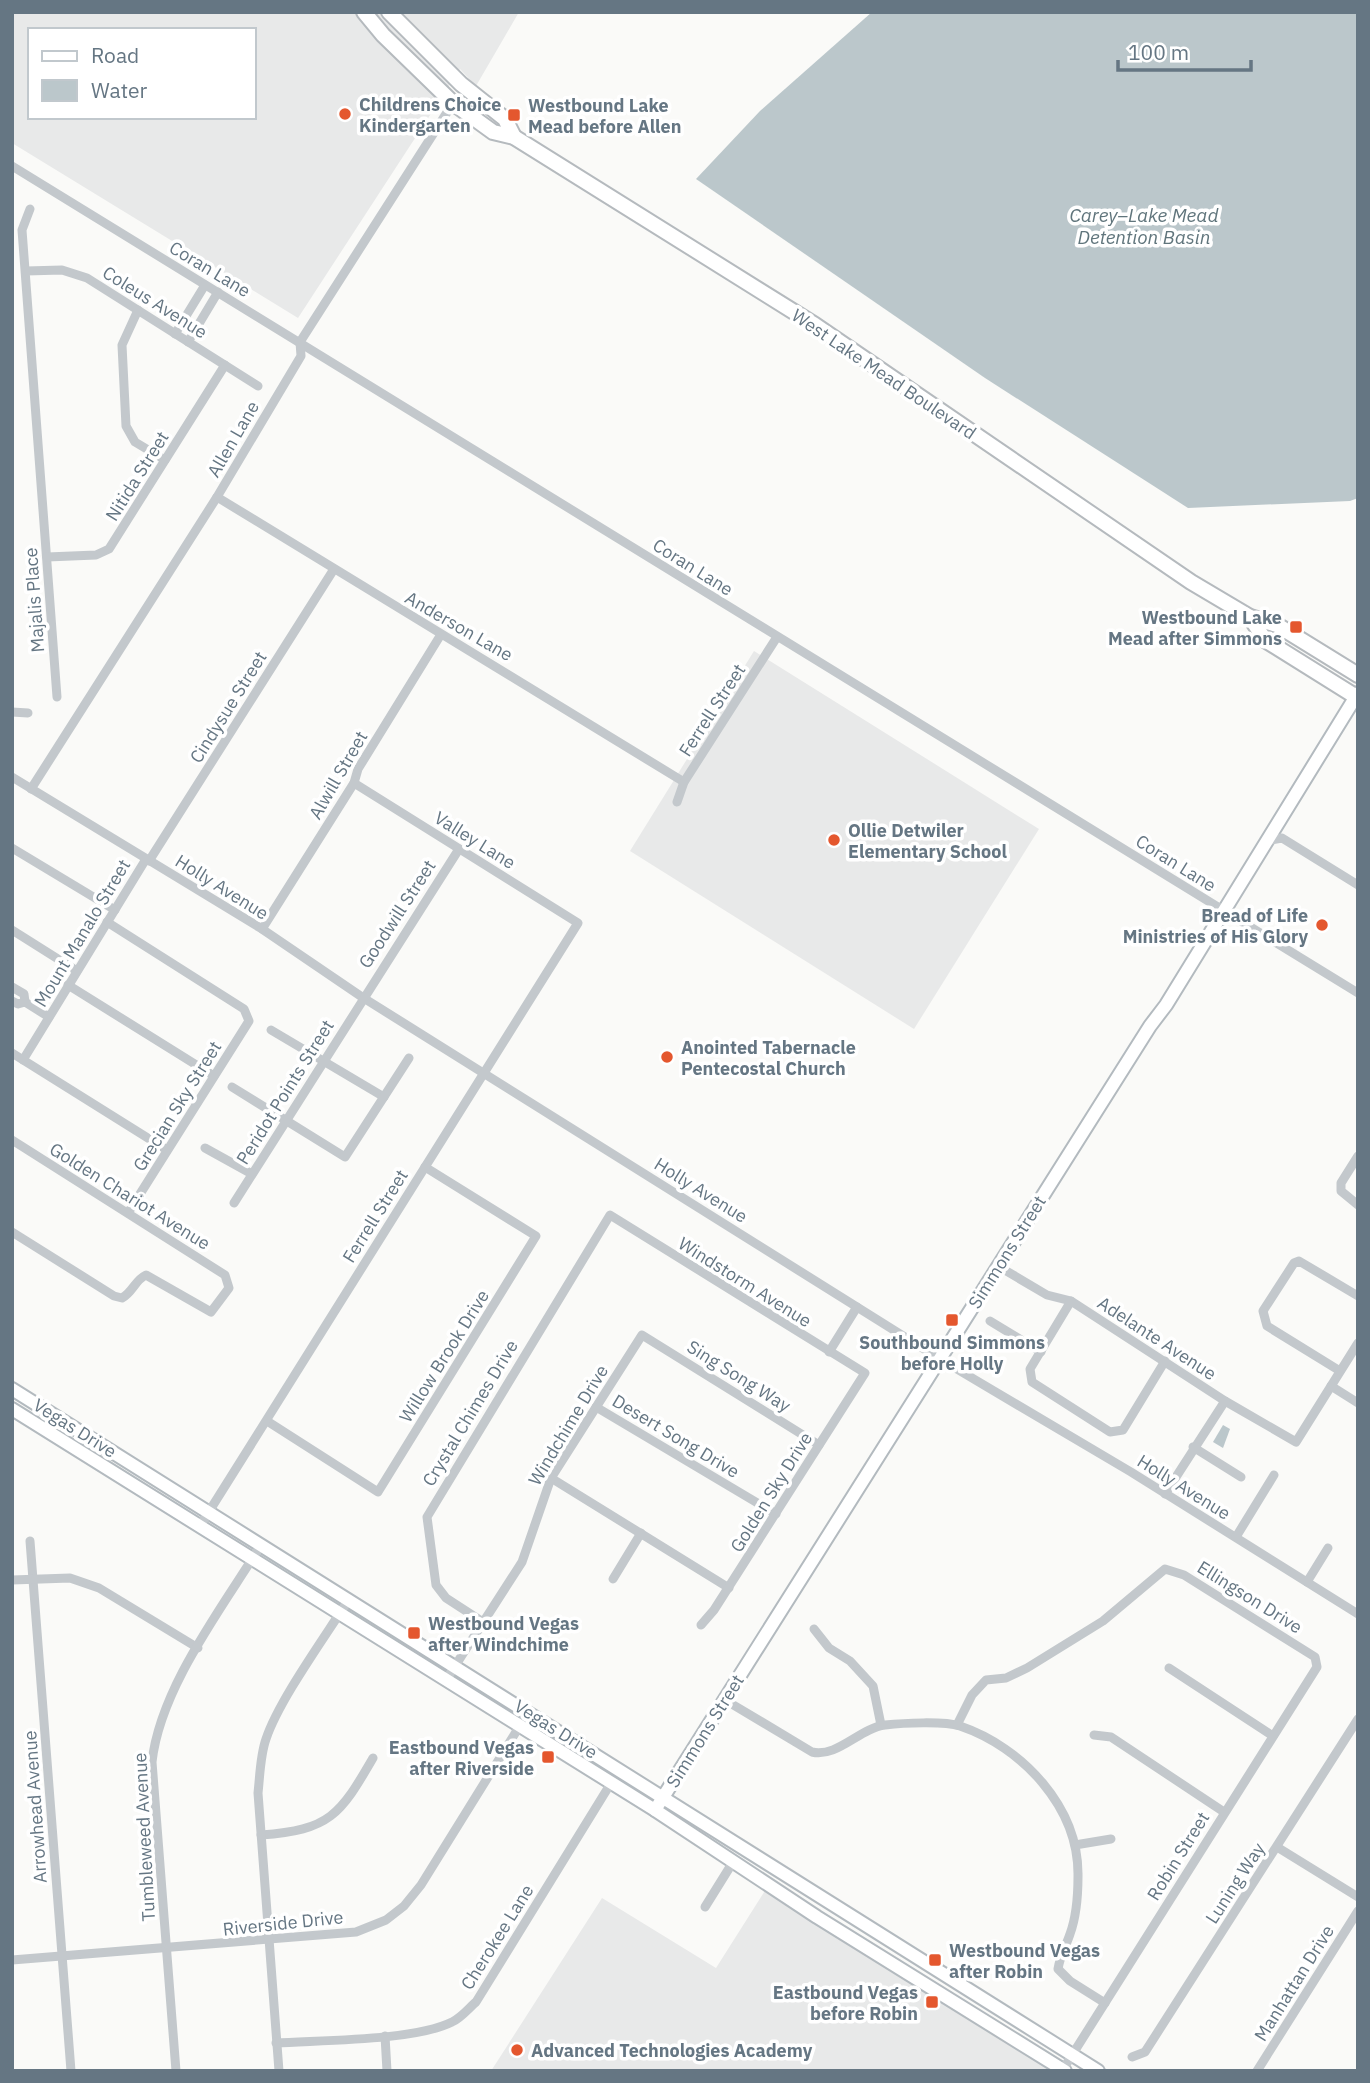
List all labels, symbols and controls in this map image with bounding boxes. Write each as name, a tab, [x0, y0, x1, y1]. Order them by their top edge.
legend	[28, 28, 256, 119]
scale bar	[1118, 28, 1251, 72]
text: 100 m	[1128, 38, 1189, 66]
text: Road	[91, 41, 139, 69]
text: Water	[91, 76, 148, 104]
place label: Childrens Choice Kindergarten	[359, 93, 501, 137]
place label: Westbound Lake Mead before Allen	[528, 94, 681, 138]
marker: Childrens Choice Kindergarten	[337, 106, 353, 122]
marker: Westbound Lake Mead before Allen	[506, 107, 522, 123]
water label: Carey–Lake Mead Detention Basin	[1070, 203, 1219, 249]
street label: Coran Lane	[165, 236, 255, 302]
street label: Coleus Avenue	[98, 261, 212, 343]
street label: West Lake Mead Boulevard	[787, 304, 981, 444]
street label: Allen Lane	[202, 397, 264, 481]
street label: Nitida Street	[100, 427, 174, 525]
street label: Coran Lane	[648, 533, 738, 601]
street label: Majalis Place	[19, 547, 49, 653]
street label: Anderson Lane	[401, 586, 517, 666]
place label: Westbound Lake Mead after Simmons	[1108, 606, 1282, 650]
marker: Westbound Lake Mead after Simmons	[1288, 619, 1304, 635]
street label: Cindysue Street	[184, 647, 272, 767]
street label: Ferrell Street	[674, 659, 750, 761]
street label: Alwill Street	[304, 727, 372, 823]
street label: Valley Lane	[430, 806, 520, 874]
place label: Ollie Detwiler Elementary School	[848, 819, 1007, 863]
street label: Coran Lane	[1131, 829, 1221, 897]
marker: Ollie Detwiler Elementary School	[826, 832, 842, 848]
street label: Holly Avenue	[171, 849, 273, 925]
street label: Mount Manalo Street	[29, 855, 135, 1011]
street label: Goodwill Street	[353, 855, 441, 973]
place label: Bread of Life Ministries of His Glory	[1123, 904, 1308, 948]
marker: Bread of Life Ministries of His Glory	[1314, 917, 1330, 933]
street label: Peridot Points Street	[231, 1015, 339, 1169]
place label: Anointed Tabernacle Pentecostal Church	[681, 1036, 856, 1080]
street label: Grecian Sky Street	[128, 1037, 226, 1175]
marker: Anointed Tabernacle Pentecostal Church	[659, 1049, 675, 1065]
street label: Golden Chariot Avenue	[45, 1137, 215, 1255]
street label: Holly Avenue	[650, 1152, 752, 1228]
street label: Ferrell Street	[337, 1165, 413, 1267]
street label: Simmons Street	[963, 1191, 1051, 1313]
street label: Windstorm Avenue	[674, 1232, 816, 1332]
street label: Willow Brook Drive	[394, 1285, 494, 1427]
street label: Adelante Avenue	[1093, 1291, 1221, 1385]
marker: Southbound Simmons before Holly	[944, 1312, 960, 1328]
place label: Southbound Simmons before Holly	[859, 1331, 1045, 1375]
street label: Crystal Chimes Drive	[417, 1335, 523, 1490]
street label: Sing Song Way	[683, 1335, 795, 1417]
street label: Windchime Drive	[523, 1360, 613, 1489]
street label: Desert Song Drive	[608, 1389, 744, 1483]
street label: Vegas Drive	[29, 1393, 121, 1463]
street label: Golden Sky Drive	[725, 1428, 817, 1556]
street label: Holly Avenue	[1133, 1449, 1235, 1525]
street label: Ellingson Drive	[1193, 1556, 1307, 1638]
place label: Westbound Vegas after Windchime	[428, 1612, 579, 1656]
marker: Westbound Vegas after Windchime	[406, 1625, 422, 1641]
street label: Simmons Street	[661, 1670, 749, 1792]
street label: Vegas Drive	[510, 1694, 602, 1764]
street label: Arrowhead Avenue	[18, 1730, 52, 1884]
place label: Eastbound Vegas after Riverside	[389, 1736, 534, 1780]
marker: Eastbound Vegas after Riverside	[540, 1749, 556, 1765]
street label: Tumbleweed Avenue	[128, 1752, 160, 1922]
street label: Robin Street	[1142, 1807, 1214, 1905]
street label: Luning Way	[1200, 1838, 1270, 1928]
street label: Cherokee Lane	[456, 1880, 539, 1994]
street label: Riverside Drive	[222, 1905, 344, 1941]
street label: Manhattan Drive	[1249, 1921, 1339, 2045]
place label: Westbound Vegas after Robin	[949, 1939, 1100, 1983]
marker: Westbound Vegas after Robin	[927, 1952, 943, 1968]
place label: Eastbound Vegas before Robin	[773, 1981, 918, 2025]
marker: Eastbound Vegas before Robin	[924, 1994, 940, 2010]
place label: Advanced Technologies Academy	[531, 2039, 813, 2062]
marker: Advanced Technologies Academy	[509, 2042, 525, 2058]

